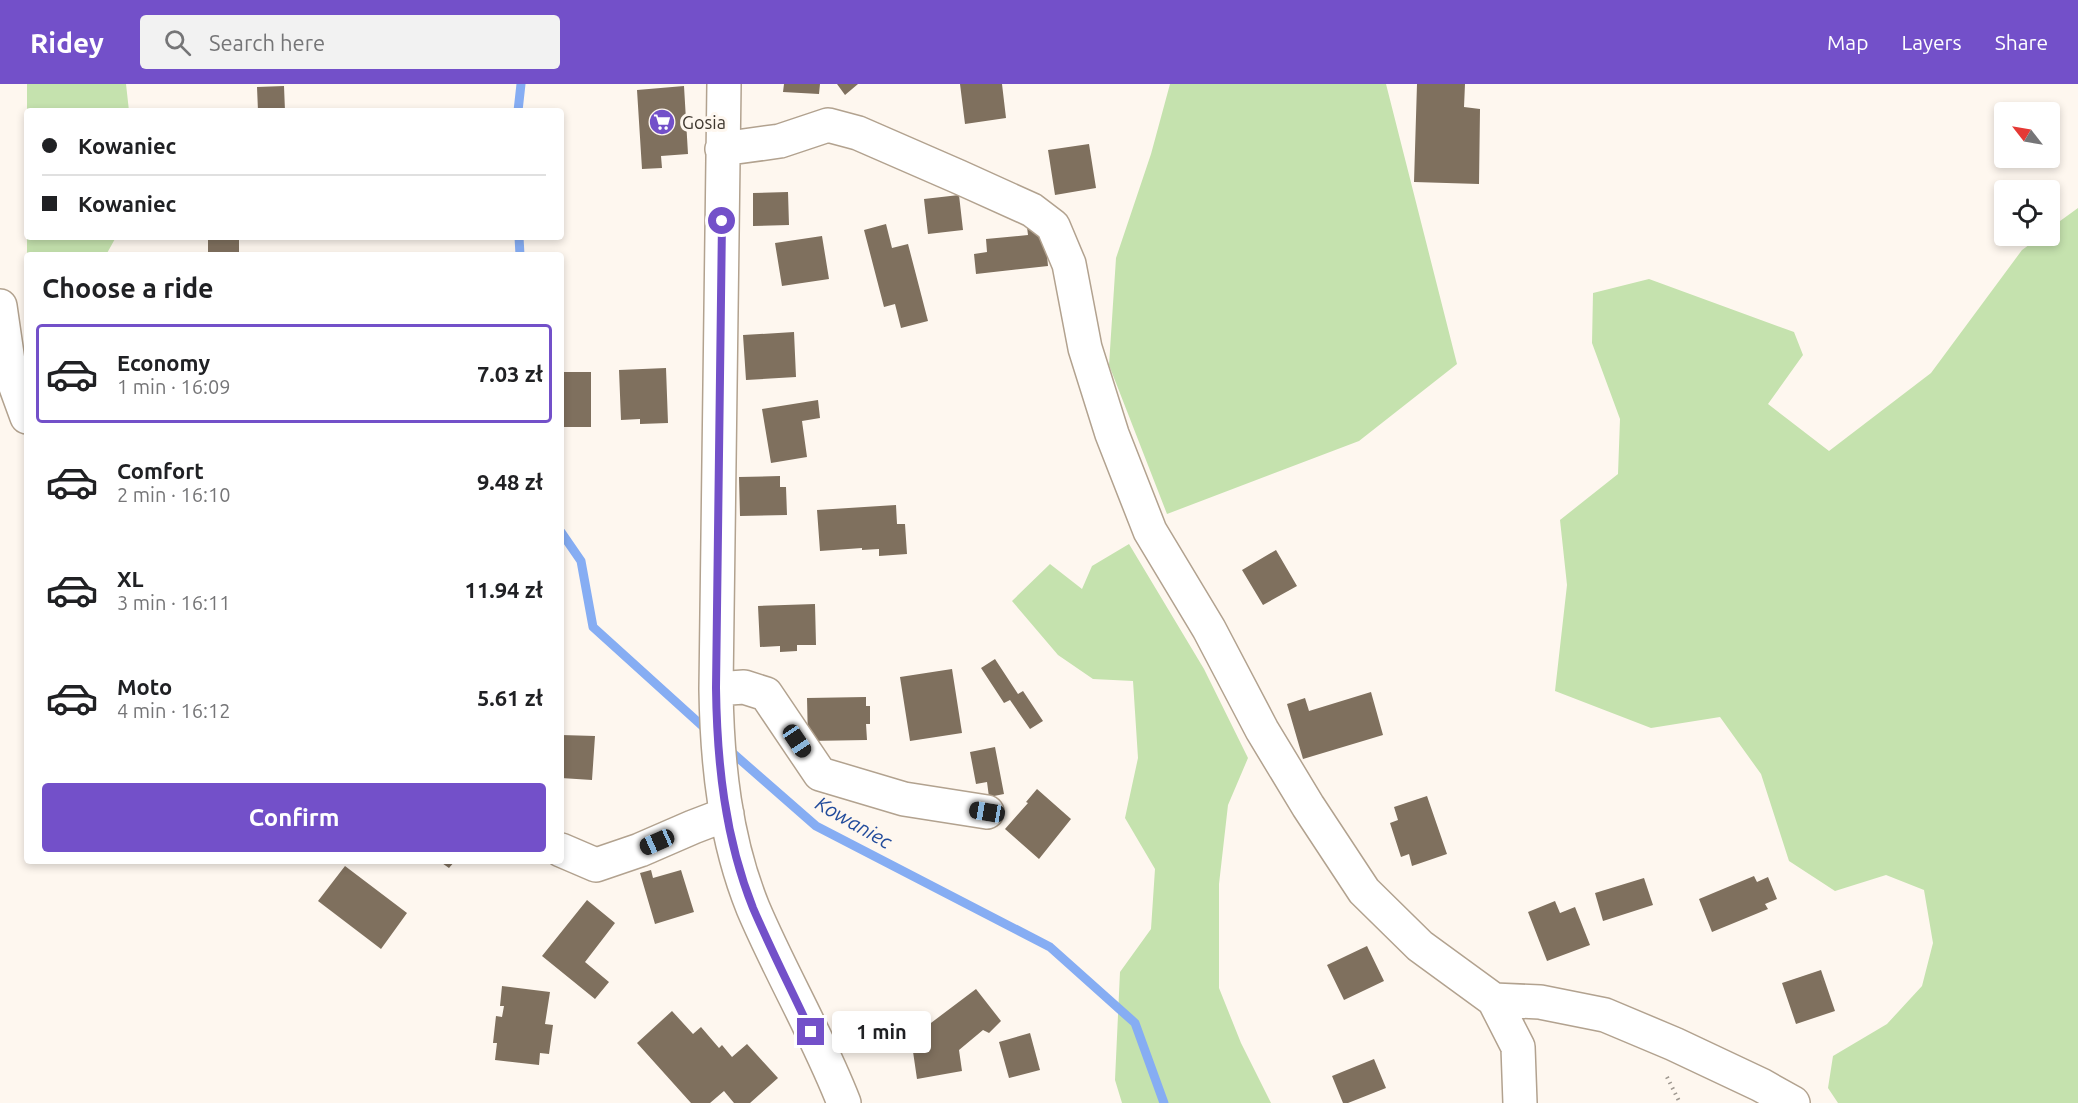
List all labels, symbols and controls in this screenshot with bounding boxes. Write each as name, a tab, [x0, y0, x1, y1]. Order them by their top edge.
search box	[140, 15, 560, 69]
icon: search	[161, 26, 194, 59]
text: Ridey	[30, 27, 104, 58]
text: Search here	[209, 30, 325, 55]
text: Map	[1827, 30, 1868, 54]
text: Layers	[1901, 30, 1962, 54]
text: Share	[1995, 30, 2048, 54]
north arrow	[1994, 102, 2060, 168]
map controls	[1994, 102, 2060, 246]
supermarket icon: Gosia	[647, 107, 677, 137]
place label: Gosia	[682, 112, 726, 132]
text: Kowaniec	[78, 133, 176, 158]
button: locate	[1994, 180, 2060, 246]
text: Kowaniec	[78, 191, 176, 216]
route start	[708, 207, 735, 234]
text: Choose a ride	[42, 273, 214, 303]
icon: car	[45, 347, 99, 401]
text: Economy	[117, 350, 210, 375]
text: 7.03 zł	[477, 361, 543, 386]
text: 1 min · 16:09	[117, 375, 231, 398]
icon: car	[45, 455, 99, 509]
text: Comfort	[117, 458, 204, 483]
text: 9.48 zł	[477, 469, 543, 494]
text: 2 min · 16:10	[117, 483, 231, 506]
icon: car	[45, 563, 99, 617]
text: XL	[117, 566, 144, 591]
text: 11.94 zł	[464, 577, 543, 602]
text: 3 min · 16:11	[117, 591, 231, 614]
icon: car	[45, 671, 99, 725]
text: Moto	[117, 674, 172, 699]
text: 5.61 zł	[477, 685, 543, 710]
text: 4 min · 16:12	[117, 699, 231, 722]
car	[779, 721, 815, 761]
button: Confirm	[42, 783, 546, 852]
water label: Kowaniec	[812, 791, 897, 853]
car	[968, 800, 1006, 824]
car	[637, 826, 677, 858]
callout: 1 min	[832, 1011, 931, 1053]
route end	[797, 1018, 824, 1045]
text: 1 min	[856, 1020, 907, 1043]

